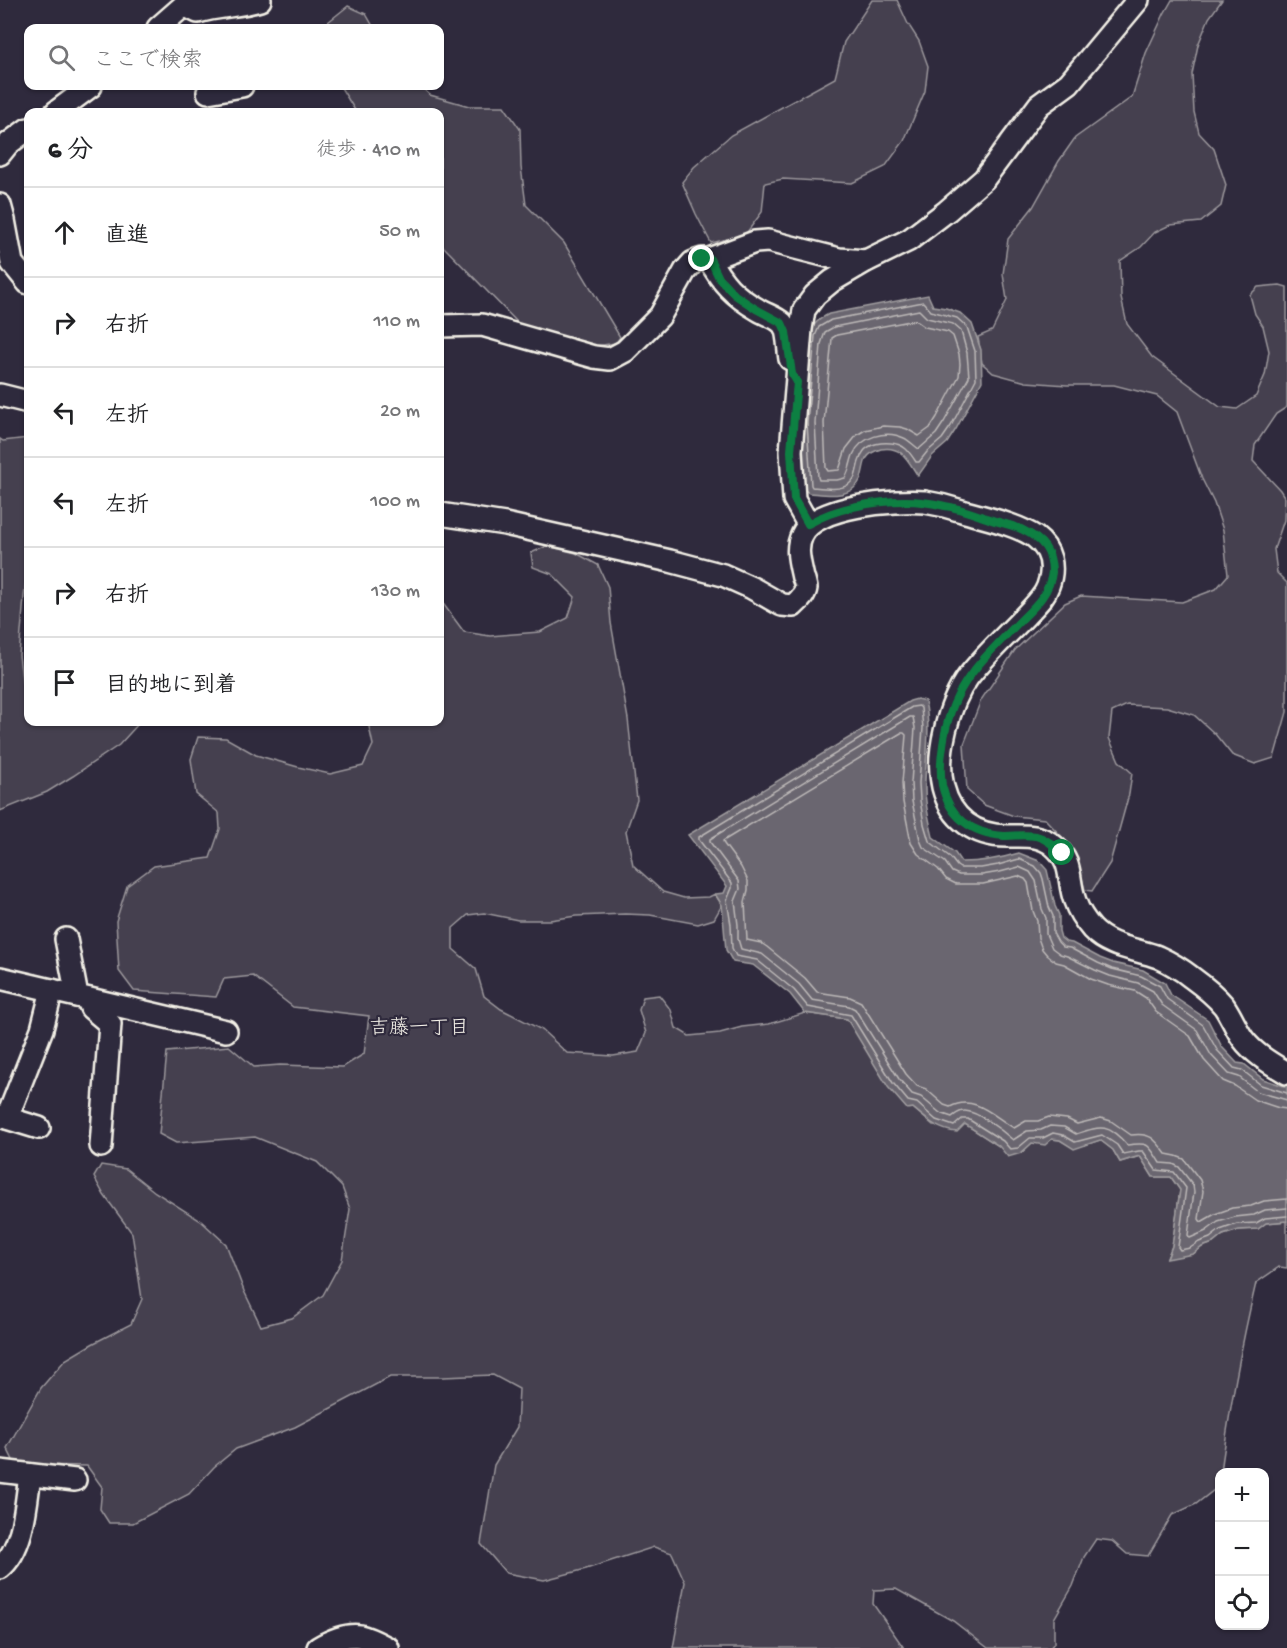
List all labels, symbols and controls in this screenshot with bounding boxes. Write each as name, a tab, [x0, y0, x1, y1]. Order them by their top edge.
search box	[24, 24, 444, 90]
icon: search	[45, 41, 78, 74]
text: ここで検索	[93, 49, 203, 75]
text: 6 分	[48, 137, 93, 168]
text: 徒歩 · 410 m	[316, 140, 420, 163]
icon: ahead	[48, 216, 81, 249]
text: 50 m	[379, 221, 420, 244]
text: 直進	[105, 224, 149, 250]
route end	[688, 245, 714, 271]
icon: right	[48, 306, 81, 339]
text: 110 m	[374, 311, 420, 334]
text: 右折	[105, 314, 149, 340]
icon: left	[48, 396, 81, 429]
text: 20 m	[380, 401, 420, 424]
text: 左折	[105, 404, 149, 430]
icon: left	[48, 486, 81, 519]
text: 100 m	[370, 491, 420, 514]
text: 左折	[105, 494, 149, 520]
icon: right	[48, 576, 81, 609]
text: 130 m	[371, 581, 420, 604]
text: 右折	[105, 584, 149, 610]
icon: arrive	[48, 666, 81, 699]
text: 目的地に到着	[105, 674, 237, 700]
route start	[1048, 839, 1074, 865]
district label: 吉藤一丁目	[369, 1016, 469, 1041]
map controls	[1215, 1468, 1269, 1630]
button: +	[1215, 1468, 1269, 1522]
button: −	[1215, 1522, 1269, 1576]
button: locate	[1215, 1576, 1269, 1630]

